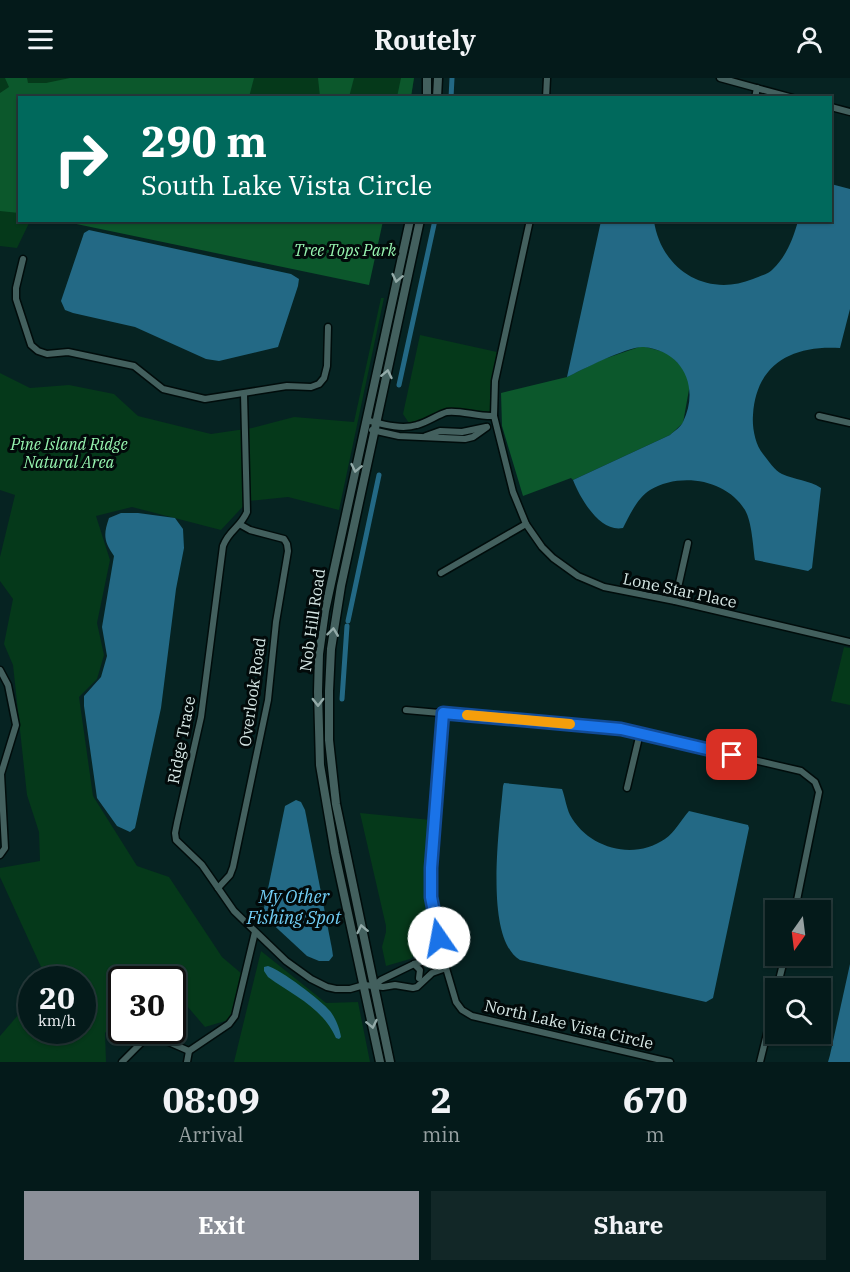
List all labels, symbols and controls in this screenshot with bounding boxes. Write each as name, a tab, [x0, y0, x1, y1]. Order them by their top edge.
text: Routely	[374, 22, 476, 57]
icon: menu	[24, 23, 57, 56]
icon: person	[793, 23, 826, 56]
text: 290 m	[141, 114, 267, 169]
icon: right	[42, 120, 120, 198]
text: South Lake Vista Circle	[141, 167, 432, 202]
park label: Tree Tops Park	[294, 240, 397, 260]
one-way arrow	[392, 272, 405, 282]
one-way arrow	[380, 369, 393, 379]
park label: Pine Island Ridge Natural Area	[9, 434, 128, 472]
one-way arrow	[350, 463, 363, 473]
street label: Nob Hill Road	[295, 567, 329, 673]
street label: Lone Star Place	[621, 568, 739, 612]
one-way arrow	[327, 627, 339, 636]
street label: Overlook Road	[234, 636, 270, 748]
street label: Ridge Trace	[163, 694, 199, 786]
one-way arrow	[312, 697, 324, 706]
pin	[706, 729, 757, 780]
icon: arrive	[715, 738, 748, 771]
water label: My Other Fishing Spot	[246, 885, 342, 929]
north arrow	[765, 900, 831, 966]
map controls	[765, 900, 831, 1044]
position arrow	[407, 906, 471, 970]
one-way arrow	[357, 924, 370, 934]
speed limit sign: 30	[108, 966, 186, 1044]
text: 20	[39, 978, 75, 1017]
button: search	[765, 978, 831, 1044]
street label: North Lake Vista Circle	[483, 995, 655, 1053]
text: km/h	[38, 1011, 76, 1030]
one-way arrow	[365, 1018, 378, 1028]
text: 08:09	[162, 1076, 260, 1123]
text: 2	[430, 1076, 452, 1123]
text: 670	[623, 1076, 688, 1123]
text: Arrival	[179, 1121, 244, 1148]
text: min	[422, 1121, 460, 1148]
text: m	[646, 1121, 665, 1148]
button: Exit	[24, 1191, 419, 1260]
button: Share	[431, 1191, 826, 1260]

